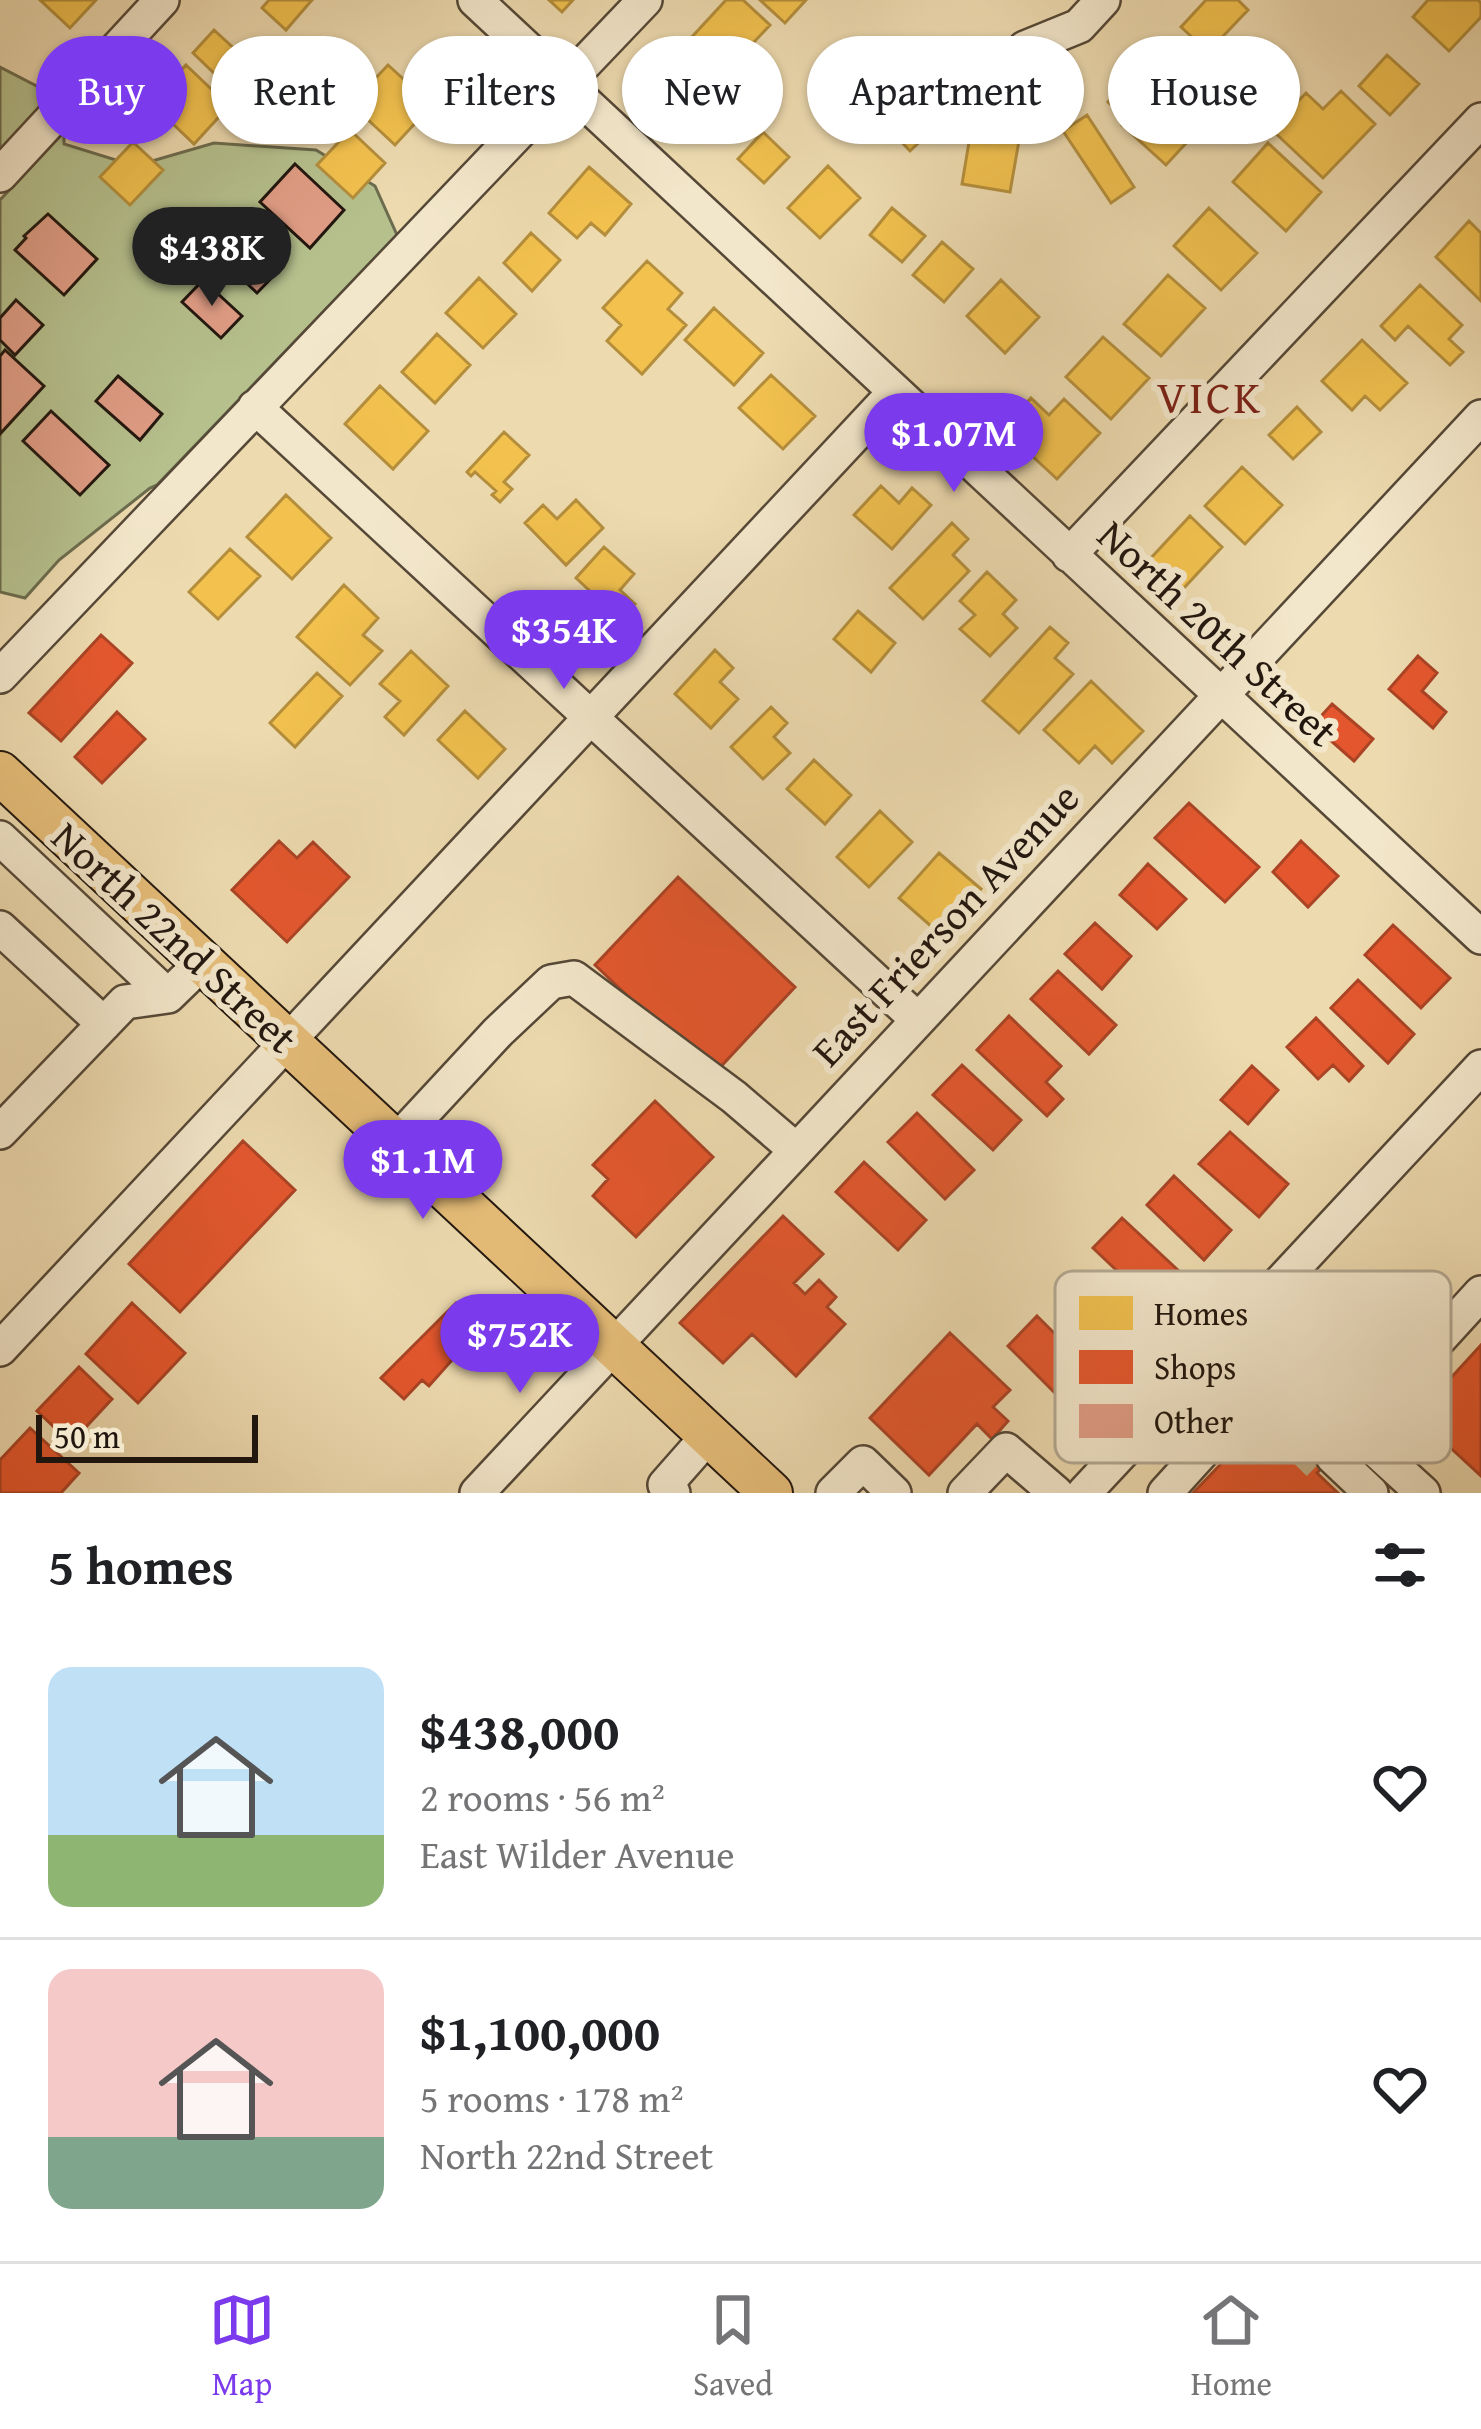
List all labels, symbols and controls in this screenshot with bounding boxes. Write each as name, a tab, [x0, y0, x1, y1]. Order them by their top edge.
chip: Buy	[36, 36, 187, 144]
chip: Rent	[211, 36, 378, 144]
chip: Filters	[402, 36, 598, 144]
chip: New	[622, 36, 783, 144]
chip: Apartment	[807, 36, 1084, 144]
chip: House	[1108, 36, 1300, 144]
pin: $438K	[128, 207, 296, 309]
text: $438K	[159, 217, 265, 274]
district label: VICK	[1157, 364, 1263, 429]
pin: $1.07M	[856, 393, 1052, 495]
text: $1.07M	[891, 403, 1017, 460]
street label: North 20th Street	[1085, 505, 1352, 760]
pin: $354K	[480, 590, 648, 692]
text: $354K	[511, 600, 617, 657]
street label: East Frierson Avenue	[797, 768, 1093, 1079]
street label: North 22nd Street	[39, 807, 312, 1067]
pin: $1.1M	[339, 1120, 507, 1222]
text: $1.1M	[370, 1130, 476, 1187]
legend	[1055, 1271, 1451, 1463]
text: Homes	[1154, 1289, 1248, 1337]
pin: $752K	[436, 1294, 604, 1396]
text: $752K	[467, 1304, 573, 1361]
text: Shops	[1154, 1343, 1236, 1391]
text: Other	[1154, 1397, 1234, 1445]
scale bar	[36, 1409, 258, 1462]
text: 50 m	[54, 1412, 120, 1460]
text: 5 homes	[48, 1528, 234, 1603]
icon: filters	[1367, 1532, 1433, 1598]
text: $438,000	[420, 1693, 619, 1768]
icon: home	[144, 1715, 288, 1859]
icon: heart	[1367, 1754, 1433, 1820]
text: 2 rooms · 56 m²	[420, 1768, 665, 1825]
text: East Wilder Avenue	[420, 1825, 735, 1882]
text: $1,100,000	[420, 1994, 660, 2069]
icon: home	[144, 2017, 288, 2161]
icon: heart	[1367, 2056, 1433, 2122]
text: 5 rooms · 178 m²	[420, 2069, 684, 2126]
text: North 22nd Street	[420, 2126, 713, 2183]
tab: Map	[209, 2287, 275, 2407]
tab: Saved	[693, 2287, 773, 2407]
tab: Home	[1191, 2287, 1272, 2407]

